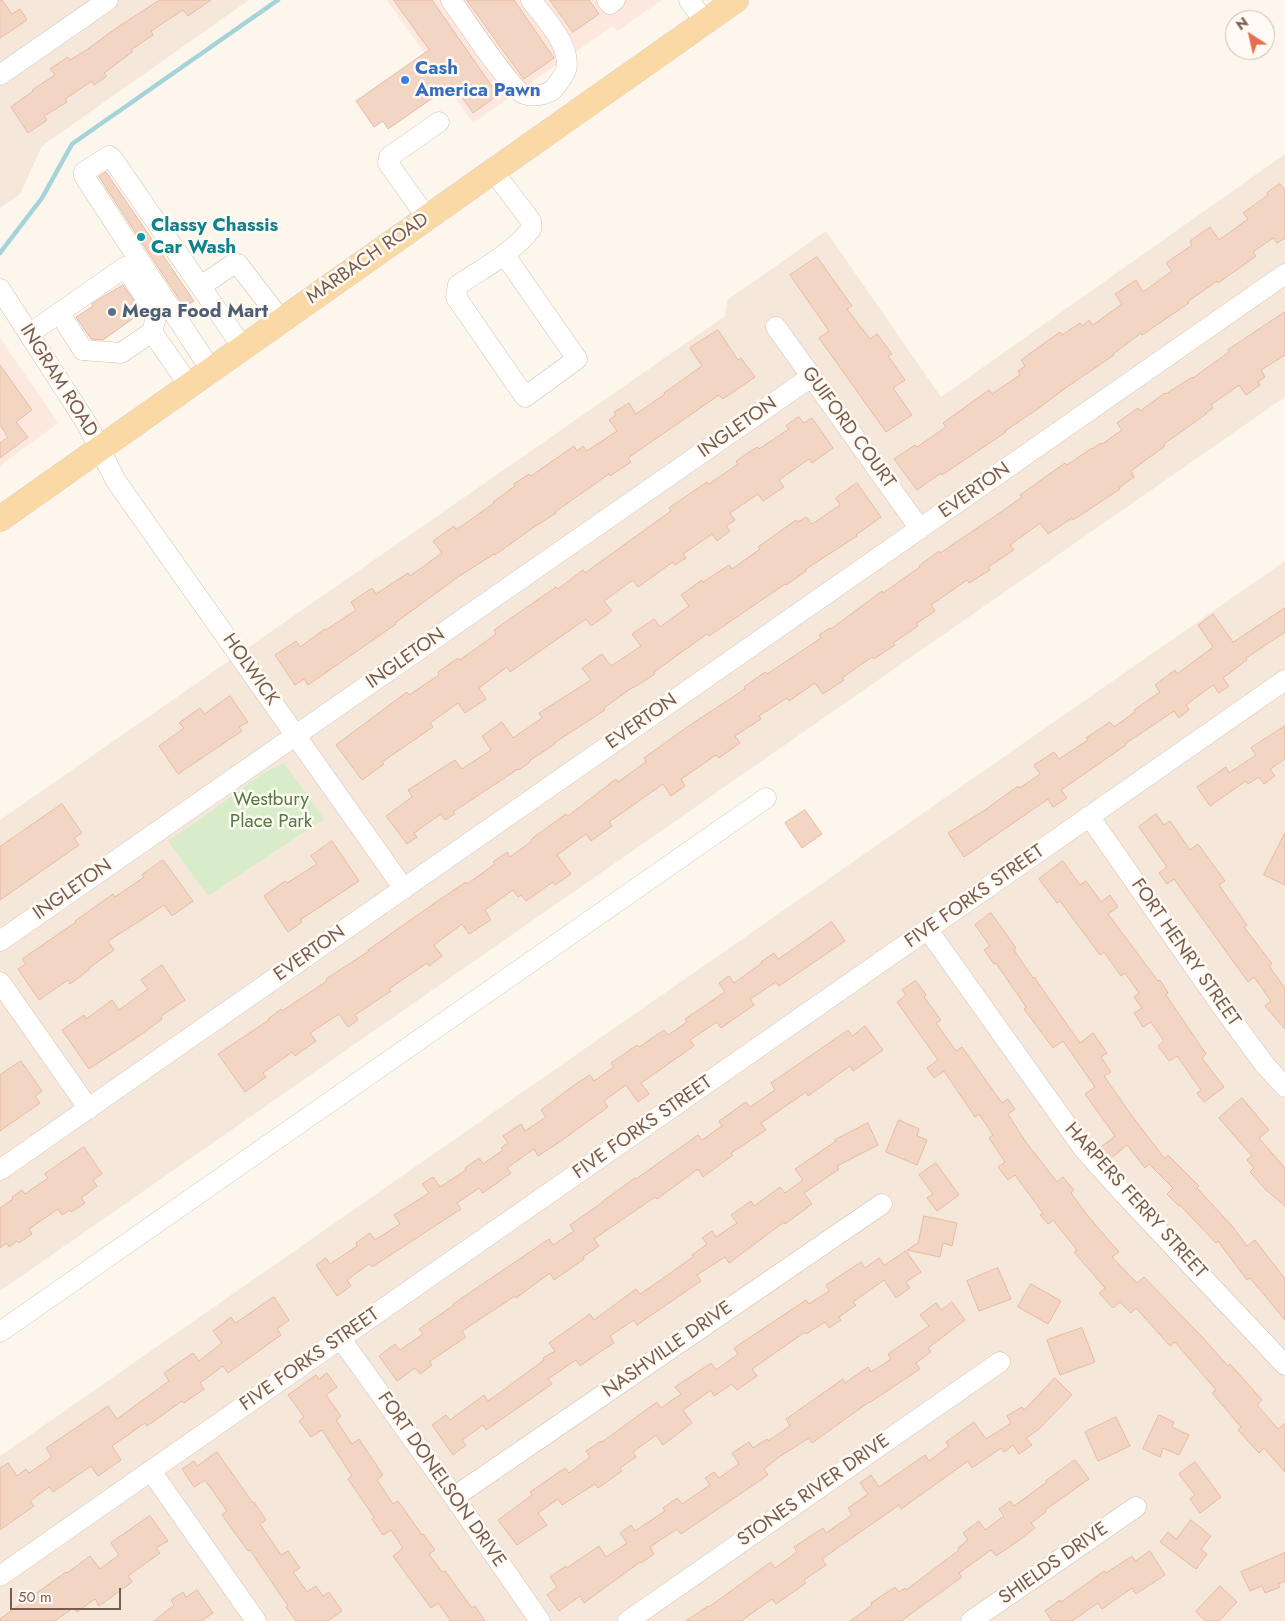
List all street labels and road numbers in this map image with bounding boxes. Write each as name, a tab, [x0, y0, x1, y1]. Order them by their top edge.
street label: MARBACH ROAD	[303, 208, 433, 310]
street label: INGRAM ROAD	[14, 320, 102, 442]
street label: GUIFORD COURT	[796, 363, 900, 493]
street label: INGLETON	[694, 393, 782, 463]
street label: EVERTON	[935, 458, 1015, 524]
street label: INGLETON	[362, 624, 450, 694]
street label: HOLWICK	[217, 630, 283, 710]
street label: EVERTON	[602, 689, 682, 755]
street label: FIVE FORKS STREET	[901, 840, 1049, 954]
street label: INGLETON	[29, 855, 117, 925]
street label: FORT HENRY STREET	[1125, 875, 1245, 1031]
street label: EVERTON	[270, 921, 350, 987]
street label: FIVE FORKS STREET	[569, 1071, 717, 1185]
street label: HARPERS FERRY STREET	[1059, 1118, 1211, 1284]
street label: NASHVILLE DRIVE	[599, 1297, 737, 1403]
street label: FIVE FORKS STREET	[236, 1303, 384, 1417]
street label: FORT DONELSON DRIVE	[372, 1388, 510, 1572]
street label: STONES RIVER DRIVE	[734, 1430, 894, 1552]
street label: SHIELDS DRIVE	[995, 1518, 1113, 1610]

